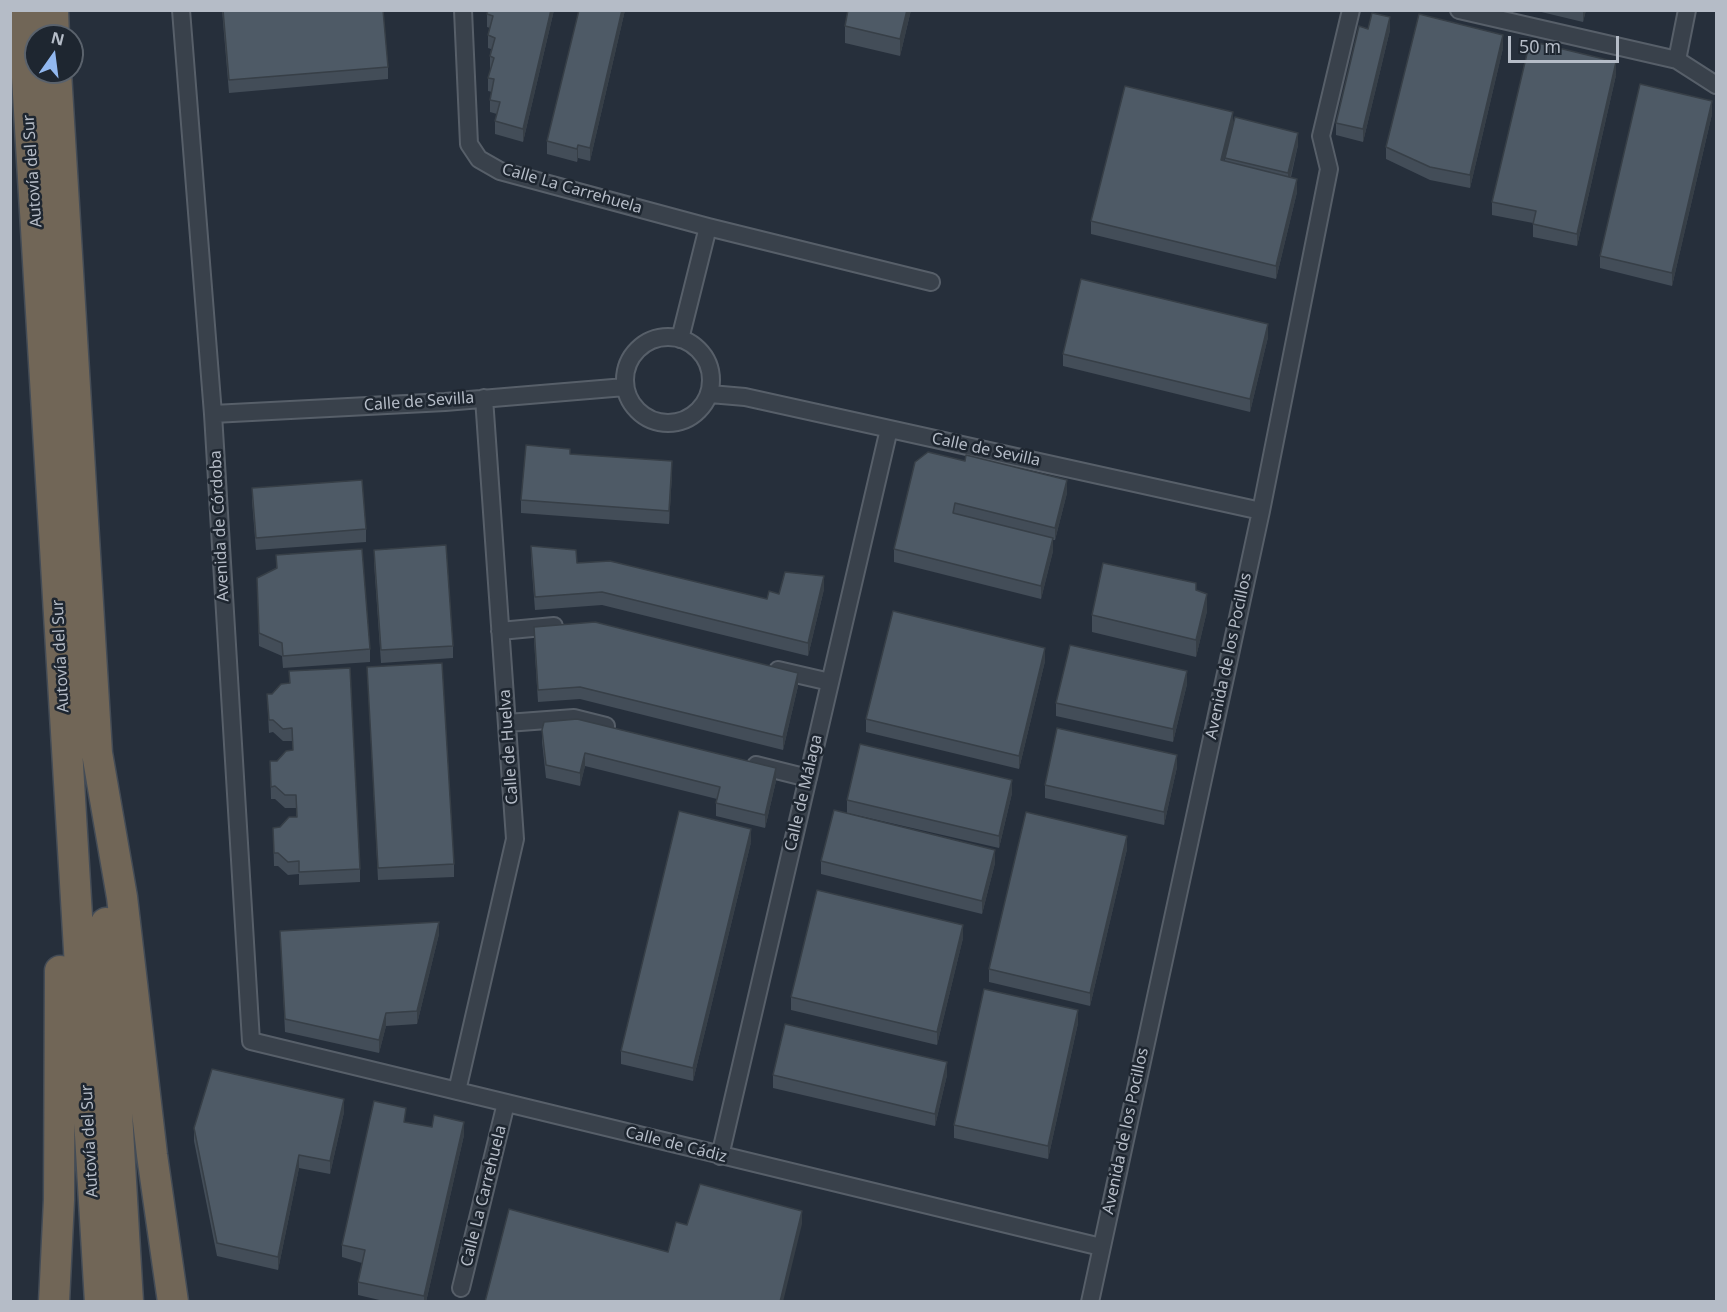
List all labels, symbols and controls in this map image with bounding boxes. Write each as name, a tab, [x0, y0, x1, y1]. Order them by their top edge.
north arrow	[24, 24, 84, 84]
scale bar	[1511, 24, 1622, 62]
text: N	[49, 26, 67, 51]
text: 50 m	[1519, 34, 1561, 58]
street label: Autovía del Sur	[19, 114, 47, 228]
street label: Calle La Carrehuela	[500, 160, 644, 218]
street label: Calle de Sevilla	[363, 389, 475, 415]
street label: Calle de Sevilla	[930, 429, 1042, 471]
street label: Avenida de Córdoba	[206, 450, 234, 602]
street label: Avenida de los Pocillos	[1202, 571, 1256, 741]
street label: Autovía del Sur	[48, 599, 74, 713]
street label: Calle de Huelva	[495, 689, 523, 805]
street label: Calle de Málaga	[781, 733, 827, 853]
street label: Avenida de los Pocillos	[1099, 1046, 1153, 1216]
street label: Autovía del Sur	[77, 1084, 103, 1198]
street label: Calle La Carrehuela	[457, 1123, 511, 1269]
street label: Calle de Cádiz	[623, 1123, 729, 1167]

